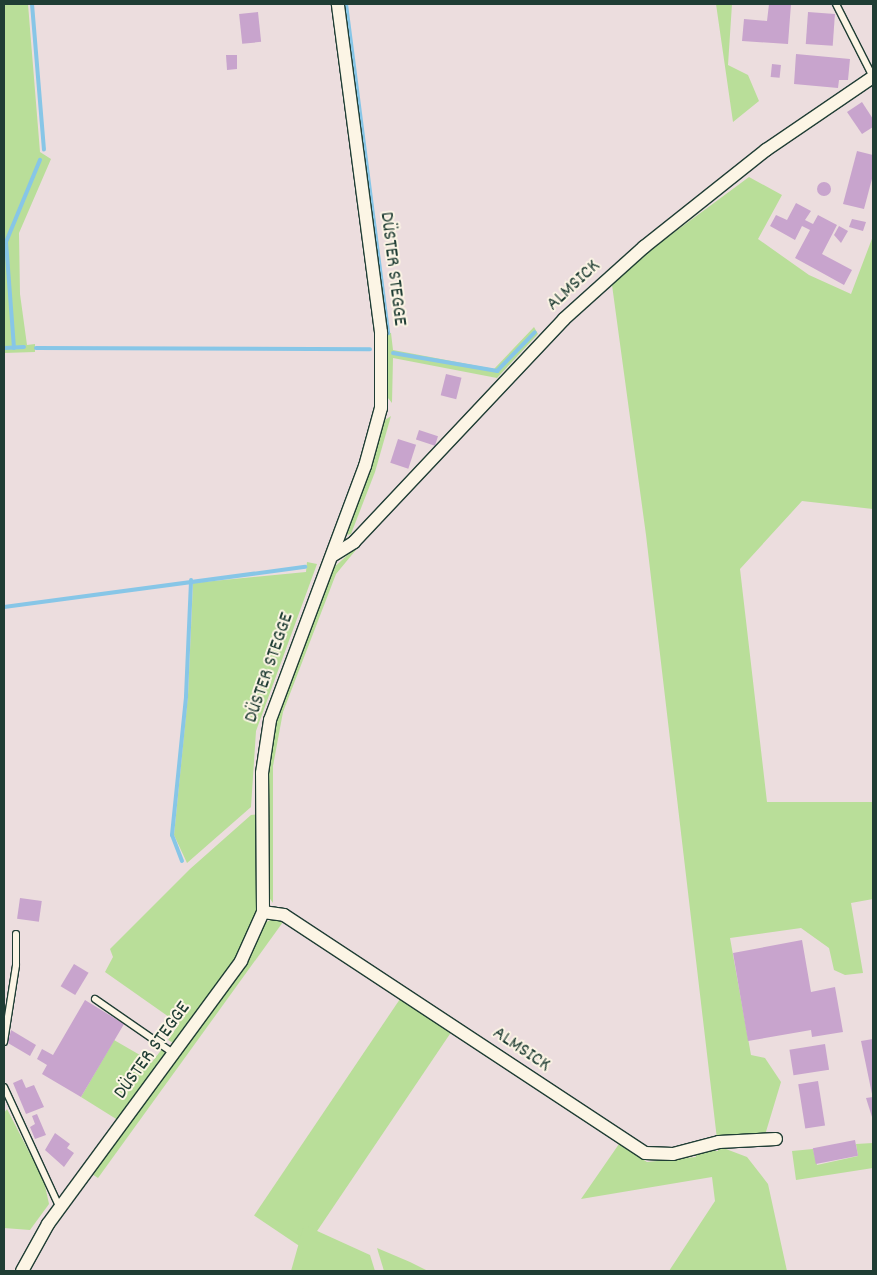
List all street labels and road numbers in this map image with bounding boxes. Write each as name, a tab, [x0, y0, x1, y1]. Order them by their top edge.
street label: DÜSTER STEGGE	[373, 211, 411, 327]
street label: ALMSICK	[542, 255, 606, 317]
street label: DÜSTER STEGGE	[240, 610, 300, 726]
street label: DÜSTER STEGGE	[110, 998, 196, 1104]
street label: ALMSICK	[487, 1022, 555, 1078]

